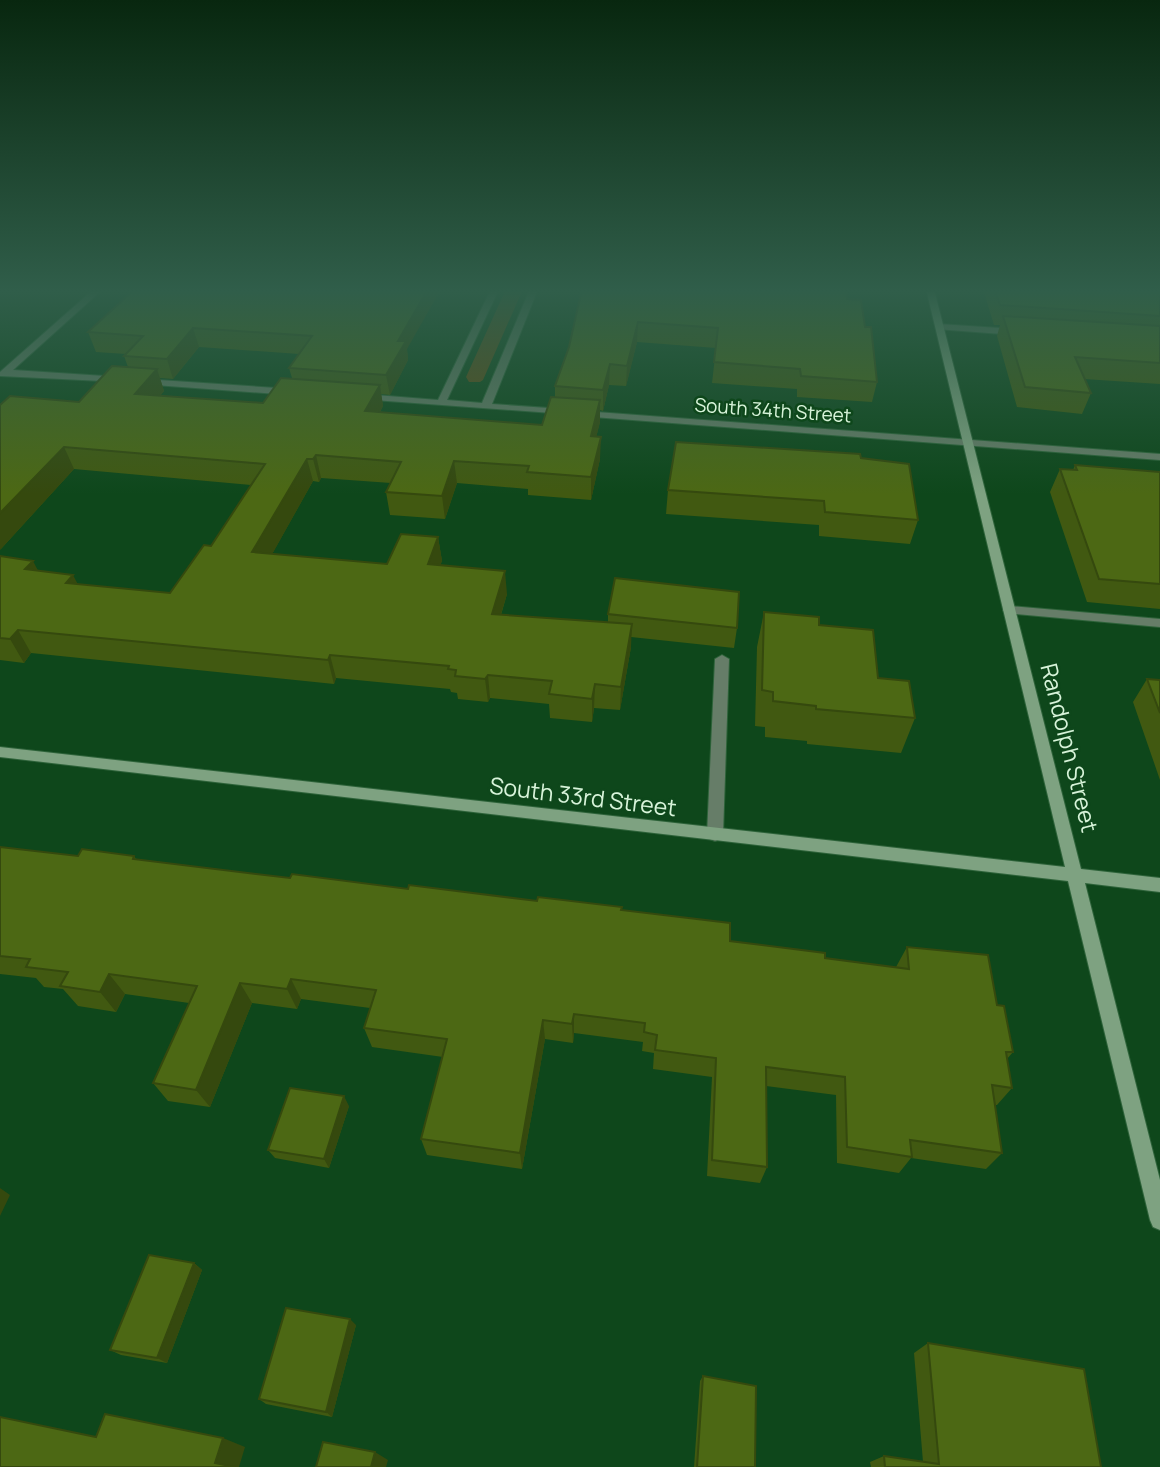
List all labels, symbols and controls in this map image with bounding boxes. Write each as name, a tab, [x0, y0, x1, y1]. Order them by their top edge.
street label: South 34th Street	[694, 392, 852, 428]
street label: Randolph Street	[1034, 660, 1106, 836]
street label: South 33rd Street	[488, 769, 678, 823]

